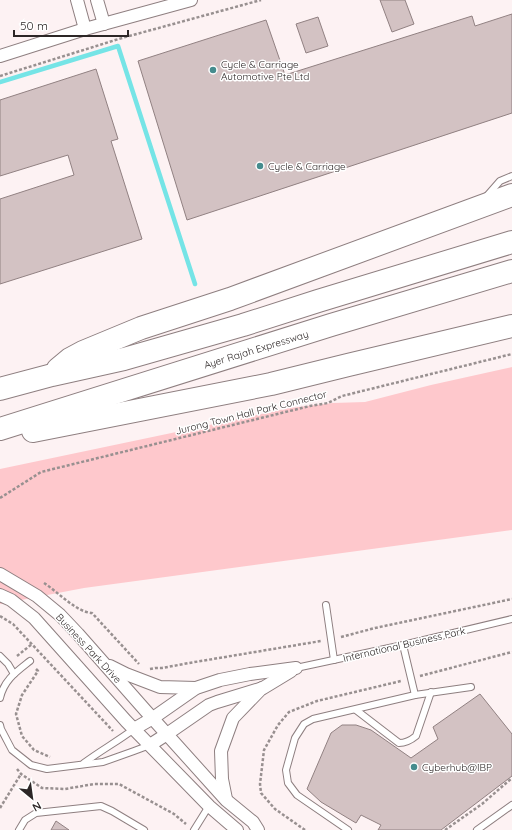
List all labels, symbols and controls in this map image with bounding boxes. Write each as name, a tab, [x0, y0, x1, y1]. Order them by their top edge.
scale bar	[14, 12, 128, 38]
text: 50 m	[20, 18, 48, 33]
place label: Cycle & Carriage Automotive Pte Ltd	[221, 58, 309, 83]
marker: Cycle & Carriage Automotive Pte Ltd	[208, 65, 218, 75]
place label: Cycle & Carriage	[268, 160, 346, 173]
marker: Cycle & Carriage	[255, 161, 265, 171]
street label: Ayer Rajah Expressway	[202, 327, 310, 372]
street label: Jurong Town Hall Park Connector	[174, 387, 328, 438]
street label: Business Park Drive	[53, 611, 124, 686]
street label: International Business Park	[342, 624, 467, 665]
place label: Cyberhub@IBP	[422, 761, 492, 774]
marker: Cyberhub@IBP	[409, 762, 419, 772]
north arrow	[12, 778, 52, 818]
text: N	[30, 799, 44, 815]

